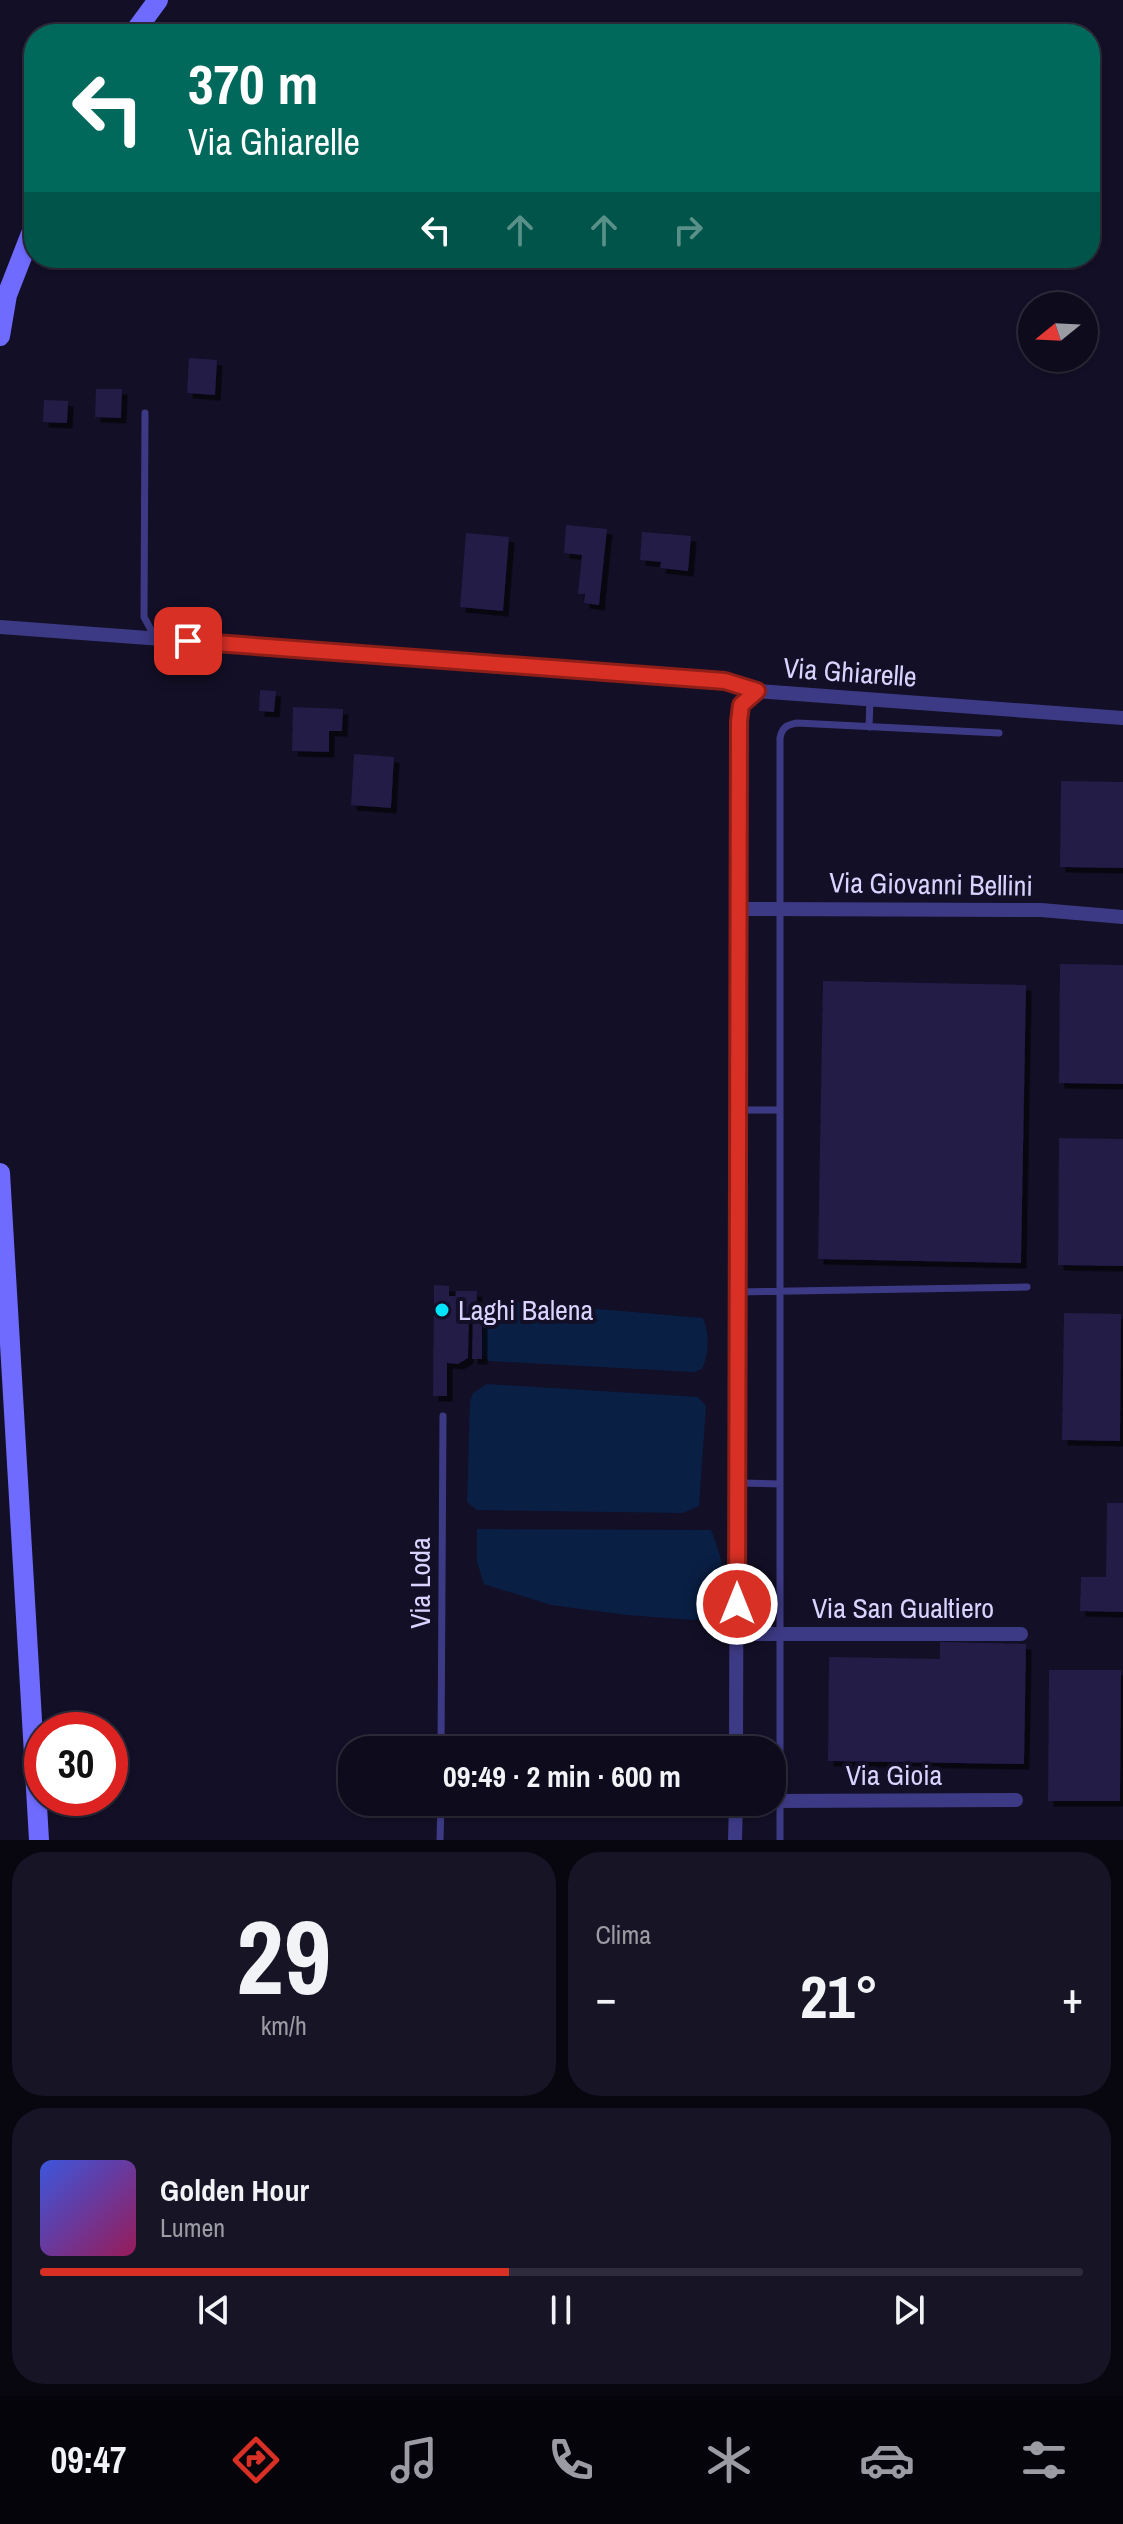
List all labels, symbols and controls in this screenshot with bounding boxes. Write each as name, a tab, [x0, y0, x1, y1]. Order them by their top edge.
text: 370 m	[188, 46, 318, 121]
icon: left	[56, 56, 160, 160]
text: Via Ghiarelle	[188, 118, 360, 166]
icon: left	[414, 208, 458, 252]
icon: ahead	[498, 208, 542, 252]
icon: ahead	[582, 208, 626, 252]
icon: right	[666, 208, 710, 252]
north arrow	[1018, 292, 1098, 372]
map controls	[1018, 292, 1098, 372]
pin	[154, 607, 222, 675]
icon: arrive	[166, 619, 210, 663]
street label: Via Ghiarelle	[782, 648, 918, 696]
street label: Via Giovanni Bellini	[829, 863, 1033, 905]
place label: Laghi Balena	[458, 1291, 594, 1329]
marker: Laghi Balena	[433, 1301, 451, 1319]
street label: Via Loda	[401, 1537, 439, 1629]
position arrow	[695, 1562, 779, 1646]
street label: Via San Gualtiero	[812, 1589, 994, 1627]
speed limit sign: 30	[24, 1712, 128, 1816]
text: 09:49 · 2 min · 600 m	[443, 1756, 681, 1796]
street label: Via Gioia	[846, 1756, 943, 1794]
text: 29	[236, 1886, 331, 2026]
text: Clima	[596, 1917, 651, 1952]
text: 21°	[800, 1956, 879, 2037]
text: −	[596, 1967, 617, 2027]
text: +	[1062, 1967, 1083, 2027]
text: km/h	[261, 2008, 307, 2043]
text: Golden Hour	[160, 2170, 309, 2210]
text: Lumen	[160, 2210, 225, 2245]
icon: previous	[192, 2288, 236, 2332]
icon: pause	[539, 2288, 583, 2332]
icon: next	[887, 2288, 931, 2332]
icon: directions	[228, 2432, 284, 2488]
icon: music	[386, 2432, 442, 2488]
icon: phone	[543, 2432, 599, 2488]
icon: climate	[701, 2432, 757, 2488]
icon: car	[859, 2432, 915, 2488]
icon: filters	[1016, 2432, 1072, 2488]
text: 09:47	[51, 2436, 126, 2484]

